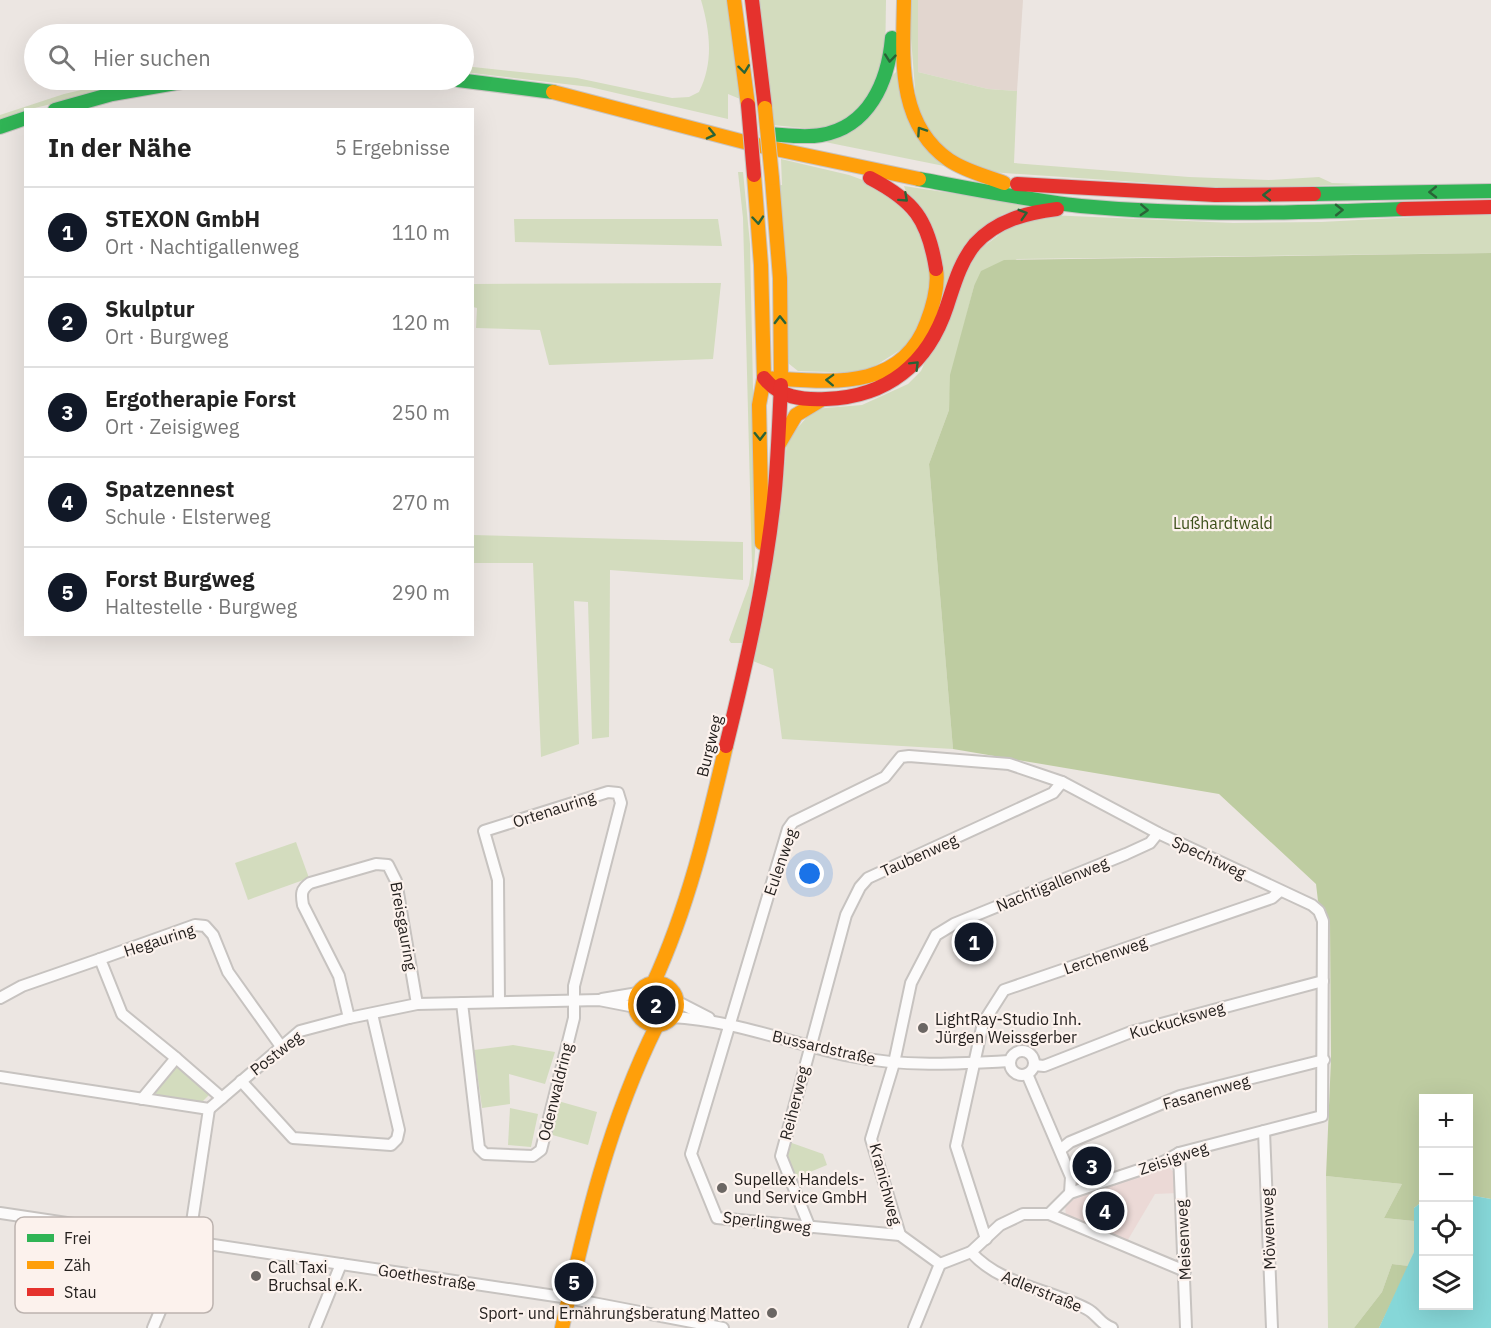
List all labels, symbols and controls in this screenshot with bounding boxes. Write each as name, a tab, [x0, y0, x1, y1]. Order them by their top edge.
search box	[24, 24, 474, 90]
icon: search	[45, 41, 78, 74]
text: Hier suchen	[93, 43, 211, 72]
one-way arrow	[884, 54, 897, 63]
one-way arrow	[737, 65, 749, 74]
one-way arrow	[706, 127, 716, 140]
one-way arrow	[917, 127, 928, 138]
text: In der Nähe	[48, 130, 192, 164]
text: 5 Ergebnisse	[335, 134, 450, 161]
one-way arrow	[1428, 186, 1437, 198]
one-way arrow	[1263, 189, 1272, 201]
one-way arrow	[897, 191, 908, 202]
text: STEXON GmbH	[105, 204, 260, 233]
one-way arrow	[1140, 204, 1149, 217]
one-way arrow	[1335, 204, 1344, 216]
one-way arrow	[1017, 209, 1028, 221]
one-way arrow	[751, 215, 764, 224]
text: 1	[62, 219, 74, 246]
text: 110 m	[392, 219, 450, 246]
text: Ort · Nachtigallenweg	[105, 233, 299, 260]
text: Skulptur	[105, 294, 195, 323]
text: 2	[62, 309, 74, 336]
text: 120 m	[392, 309, 450, 336]
one-way arrow	[774, 316, 786, 325]
text: Ort · Burgweg	[105, 323, 228, 350]
one-way arrow	[907, 362, 918, 373]
one-way arrow	[825, 374, 834, 387]
text: Ergotherapie Forst	[105, 384, 296, 413]
text: 3	[62, 399, 74, 426]
text: 250 m	[392, 399, 450, 426]
text: Ort · Zeisigweg	[105, 413, 239, 440]
one-way arrow	[753, 432, 766, 441]
text: Spatzennest	[105, 474, 234, 503]
text: 4	[62, 489, 74, 516]
text: 270 m	[392, 489, 450, 516]
text: Schule · Elsterweg	[105, 503, 271, 530]
park label: Lußhardtwald	[1173, 513, 1273, 533]
text: Forst Burgweg	[105, 564, 254, 593]
text: 5	[62, 579, 74, 606]
text: 290 m	[392, 579, 450, 606]
text: Haltestelle · Burgweg	[105, 593, 297, 620]
street label: Burgweg	[692, 712, 726, 779]
street label: Ortenauring	[510, 786, 598, 832]
street label: Eulenweg	[759, 825, 801, 898]
street label: Taubenweg	[877, 829, 961, 881]
street label: Spechtweg	[1169, 831, 1250, 883]
street label: Nachtigallenweg	[993, 852, 1112, 916]
your location	[795, 859, 824, 888]
street label: Breisgauring	[386, 880, 422, 973]
street label: Hegauring	[121, 919, 198, 961]
pin: 1	[954, 920, 994, 964]
street label: Lerchenweg	[1061, 931, 1150, 979]
pin: 2	[636, 982, 676, 1028]
street label: Kuckucksweg	[1127, 997, 1227, 1043]
place label: LightRay-Studio Inh. Jürgen Weissgerber	[935, 1009, 1082, 1047]
marker: LightRay-Studio Inh. Jürgen Weissgerber	[916, 1021, 930, 1035]
street label: Bussardstraße	[770, 1025, 878, 1069]
street label: Postweg	[246, 1026, 307, 1080]
street label: Odenwaldring	[533, 1040, 577, 1143]
street label: Reiherweg	[775, 1063, 813, 1142]
street label: Fasanenweg	[1160, 1070, 1252, 1114]
map controls	[1419, 1094, 1473, 1310]
button: +	[1419, 1094, 1473, 1148]
street label: Zeisigweg	[1136, 1137, 1211, 1179]
street label: Kranichweg	[865, 1141, 907, 1228]
pin: 3	[1072, 1144, 1112, 1188]
button: −	[1419, 1148, 1473, 1202]
place label: Supellex Handels- und Service GmbH	[734, 1169, 867, 1207]
marker: Supellex Handels- und Service GmbH	[715, 1181, 729, 1195]
street label: Möwenweg	[1257, 1187, 1279, 1270]
pin: 4	[1086, 1188, 1124, 1234]
street label: Meisenweg	[1171, 1199, 1195, 1281]
button: locate	[1419, 1202, 1473, 1256]
street label: Sperlingweg	[722, 1207, 813, 1237]
legend	[15, 1217, 213, 1313]
text: Frei	[64, 1228, 91, 1248]
text: Zäh	[64, 1255, 91, 1275]
button: layers	[1419, 1256, 1473, 1310]
place label: Call Taxi Bruchsal e.K.	[268, 1257, 362, 1295]
street label: Goethestraße	[377, 1259, 478, 1295]
pin: 5	[554, 1260, 594, 1304]
street label: Adlerstraße	[999, 1266, 1085, 1316]
marker: Call Taxi Bruchsal e.K.	[249, 1269, 263, 1283]
text: Stau	[64, 1282, 97, 1302]
place label: Sport- und Ernährungsberatung Matteo	[479, 1303, 760, 1323]
marker: Sport- und Ernährungsberatung Matteo	[765, 1306, 779, 1320]

